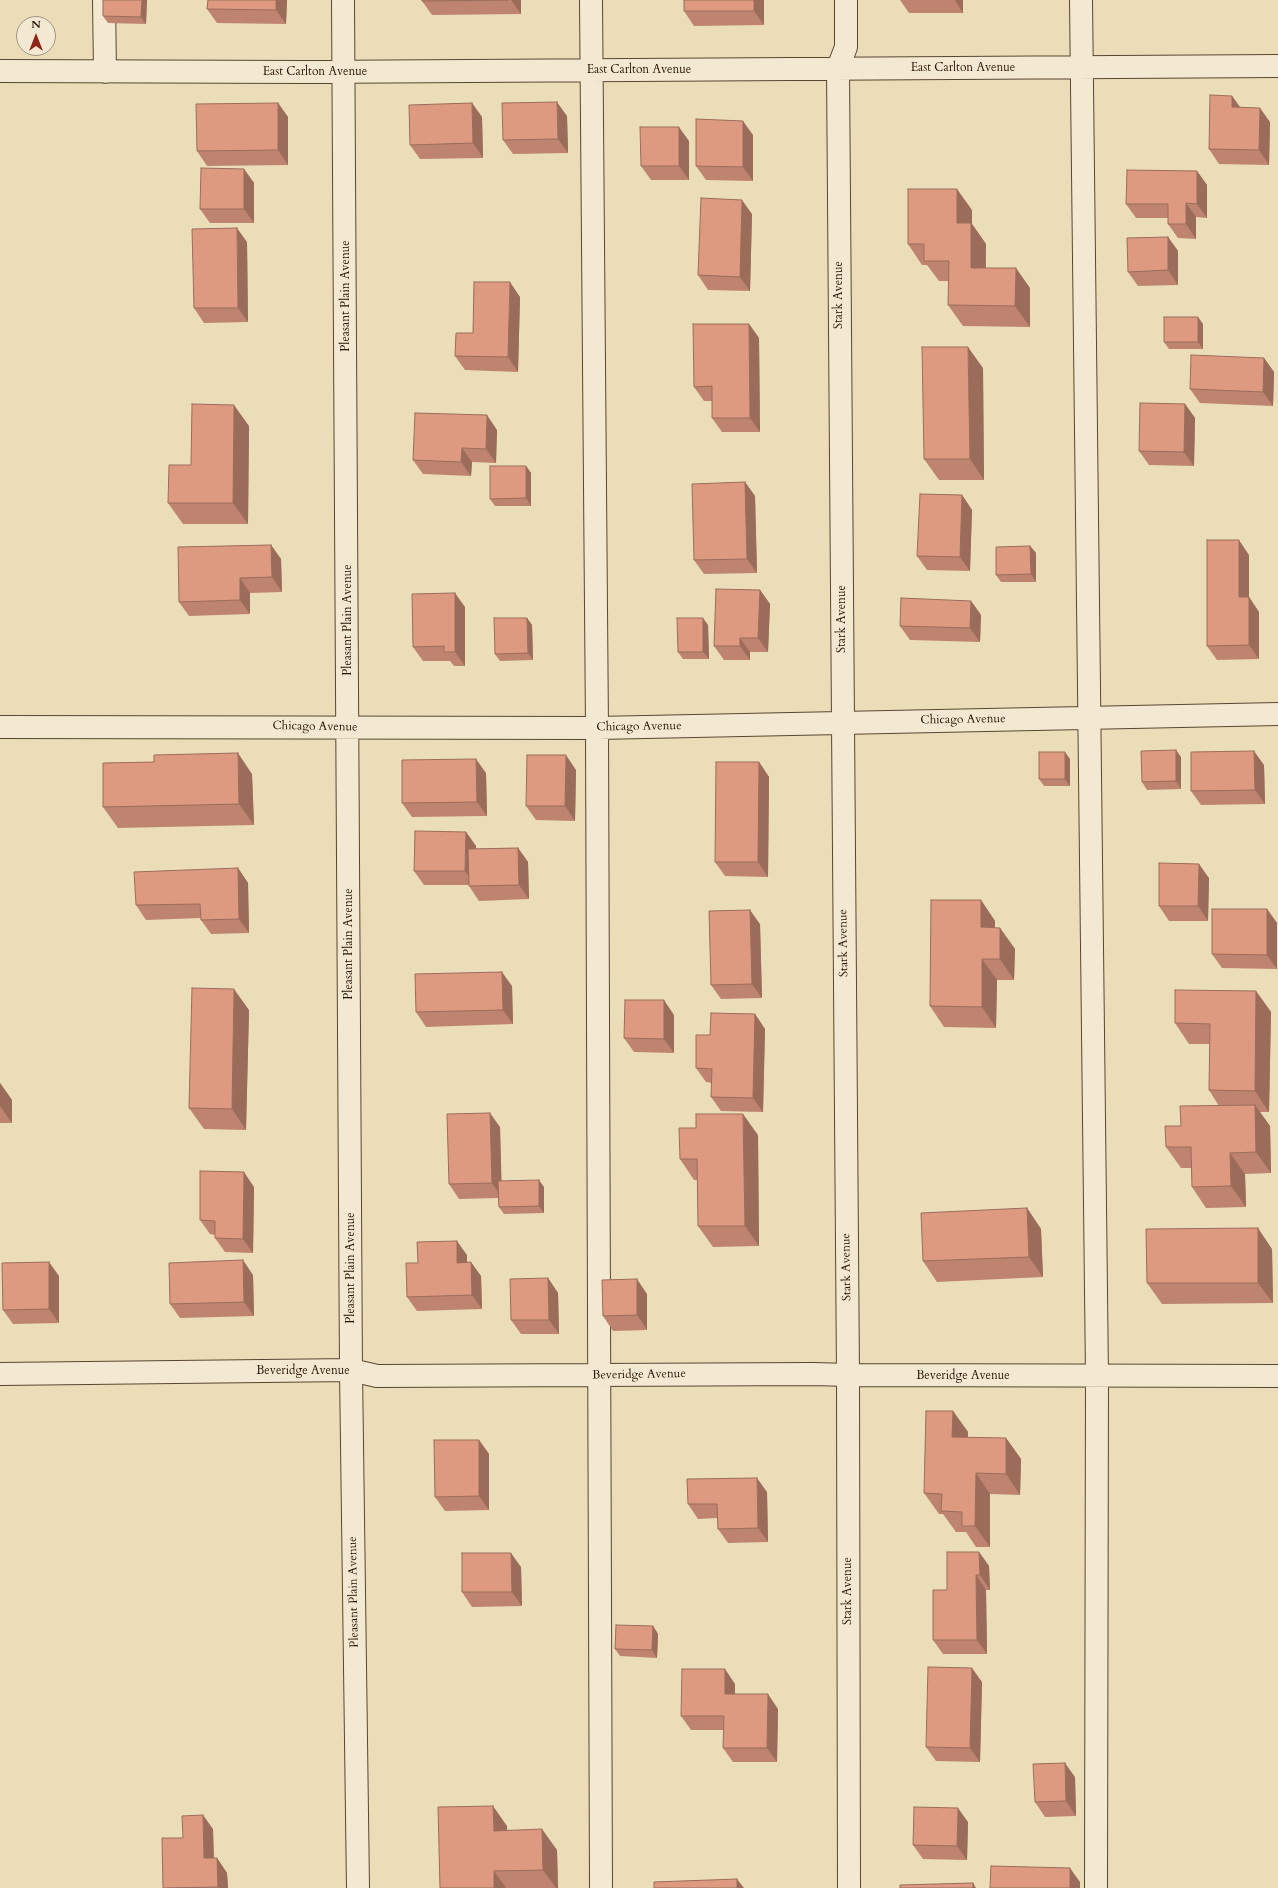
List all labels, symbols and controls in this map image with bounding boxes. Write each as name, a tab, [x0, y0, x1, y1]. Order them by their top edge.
north arrow	[16, 16, 56, 56]
text: N	[31, 17, 41, 32]
street label: East Carlton Avenue	[911, 61, 1015, 75]
street label: East Carlton Avenue	[587, 63, 691, 77]
street label: East Carlton Avenue	[263, 65, 367, 79]
street label: Pleasant Plain Avenue	[339, 240, 353, 352]
street label: Stark Avenue	[832, 261, 846, 329]
street label: Pleasant Plain Avenue	[341, 564, 355, 676]
street label: Stark Avenue	[835, 585, 849, 653]
street label: Chicago Avenue	[920, 712, 1006, 728]
street label: Chicago Avenue	[272, 719, 358, 735]
street label: Chicago Avenue	[596, 719, 682, 735]
street label: Pleasant Plain Avenue	[342, 888, 356, 1000]
street label: Stark Avenue	[836, 909, 852, 977]
street label: Pleasant Plain Avenue	[344, 1212, 358, 1324]
street label: Stark Avenue	[839, 1233, 855, 1301]
street label: Beveridge Avenue	[256, 1364, 350, 1378]
street label: Beveridge Avenue	[592, 1367, 686, 1383]
street label: Beveridge Avenue	[916, 1369, 1010, 1383]
street label: Pleasant Plain Avenue	[346, 1536, 362, 1648]
street label: Stark Avenue	[841, 1557, 855, 1625]

